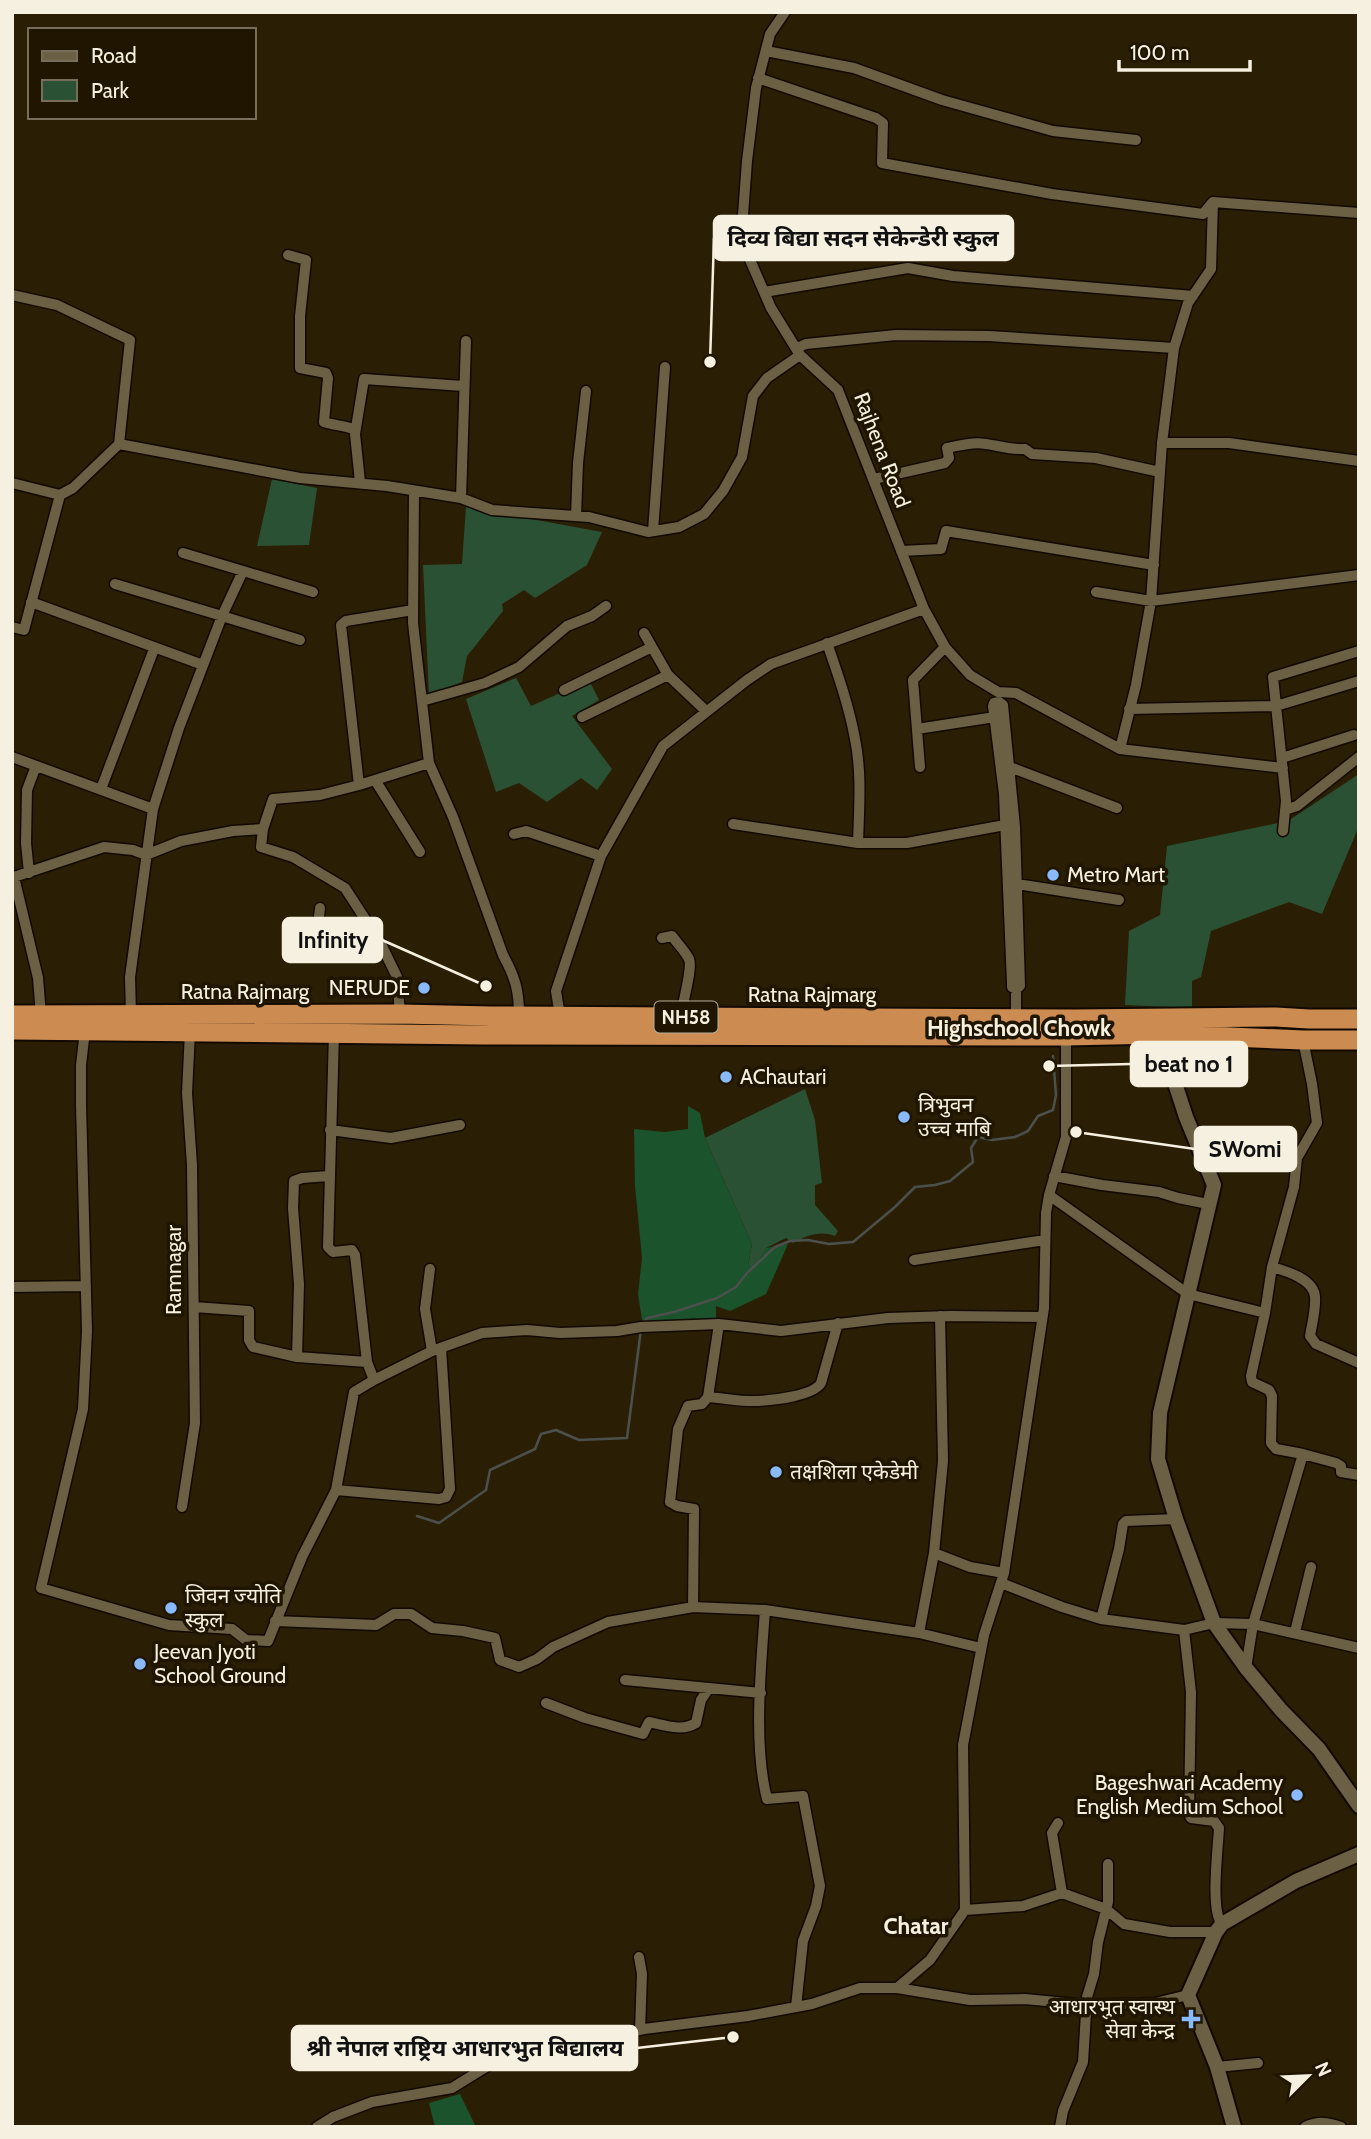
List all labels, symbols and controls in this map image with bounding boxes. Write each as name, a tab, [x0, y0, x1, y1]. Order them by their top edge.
legend	[28, 28, 256, 119]
scale bar	[1119, 28, 1250, 72]
text: 100 m	[1130, 40, 1189, 65]
text: Road	[91, 43, 137, 68]
text: Park	[91, 78, 129, 103]
callout: दिव्य बिद्या सदन सेकेन्डेरी स्कुल	[714, 216, 1013, 260]
text: दिव्य बिद्या सदन सेकेन्डेरी स्कुल	[727, 224, 1000, 252]
street label: Rajhena Road	[848, 389, 916, 511]
place label: Metro Mart	[1067, 862, 1165, 887]
marker: Metro Mart	[1045, 867, 1061, 883]
callout: Infinity	[283, 918, 382, 962]
text: Infinity	[298, 926, 369, 954]
place label: NERUDE	[329, 975, 410, 1000]
street label: Ratna Rajmarg	[181, 979, 310, 1005]
marker: NERUDE	[416, 980, 432, 996]
street label: Ratna Rajmarg	[748, 982, 877, 1008]
road number: NH58	[654, 1001, 718, 1032]
district label: Highschool Chowk	[927, 1014, 1112, 1042]
callout: beat no 1	[1131, 1042, 1247, 1086]
text: beat no 1	[1145, 1050, 1233, 1078]
place label: AChautari	[740, 1064, 826, 1089]
marker: AChautari	[718, 1069, 734, 1085]
place label: त्रिभुवन उच्च माबि	[918, 1092, 992, 1141]
marker: त्रिभुवन उच्च माबि	[896, 1109, 912, 1125]
callout: SWomi	[1195, 1127, 1296, 1171]
text: SWomi	[1208, 1135, 1282, 1163]
street label: Ramnagar	[161, 1225, 186, 1315]
place label: तक्षशिला एकेडेमी	[790, 1459, 919, 1484]
marker: तक्षशिला एकेडेमी	[768, 1464, 784, 1480]
place label: जिवन ज्योति स्कुल	[185, 1583, 282, 1633]
marker: जिवन ज्योति स्कुल	[163, 1600, 179, 1616]
place label: Jeevan Jyoti School Ground	[153, 1639, 286, 1688]
marker: Jeevan Jyoti School Ground	[132, 1656, 148, 1672]
place label: Bageshwari Academy English Medium School	[1076, 1770, 1283, 1819]
marker: Bageshwari Academy English Medium School	[1289, 1787, 1305, 1803]
district label: Chatar	[884, 1912, 949, 1940]
place label: आधारभुत स्वास्थ सेवा केन्द्र	[1049, 1994, 1176, 2043]
marker: आधारभुत स्वास्थ सेवा केन्द्र	[1181, 2009, 1201, 2029]
callout: श्री नेपाल राष्ट्रिय आधारभुत बिद्यालय	[292, 2026, 637, 2070]
text: श्री नेपाल राष्ट्रिय आधारभुत बिद्यालय	[306, 2034, 624, 2062]
north arrow	[1273, 2041, 1343, 2111]
text: N	[1310, 2058, 1336, 2080]

